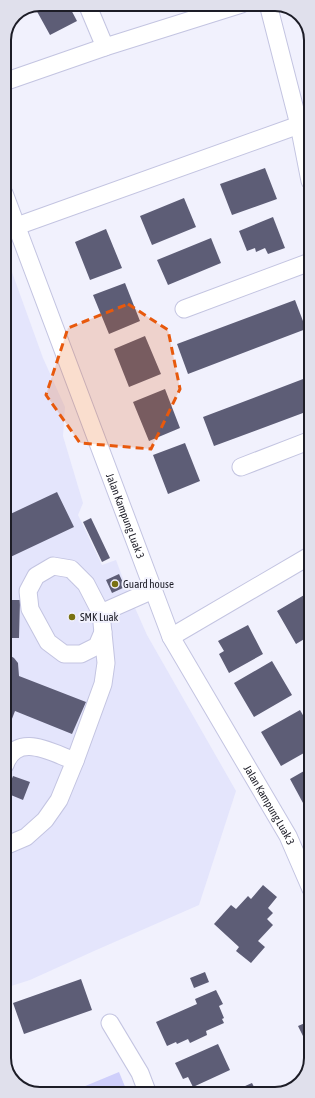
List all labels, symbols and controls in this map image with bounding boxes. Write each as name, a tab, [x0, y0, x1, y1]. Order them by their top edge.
street label: Jalan Kampung Luak 3	[104, 472, 147, 560]
place label: Guard house	[123, 578, 174, 590]
marker: Guard house	[110, 579, 120, 589]
place label: SMK Luak	[80, 611, 119, 623]
marker: SMK Luak	[67, 612, 77, 622]
street label: Jalan Kampung Luak 3	[242, 763, 297, 847]

